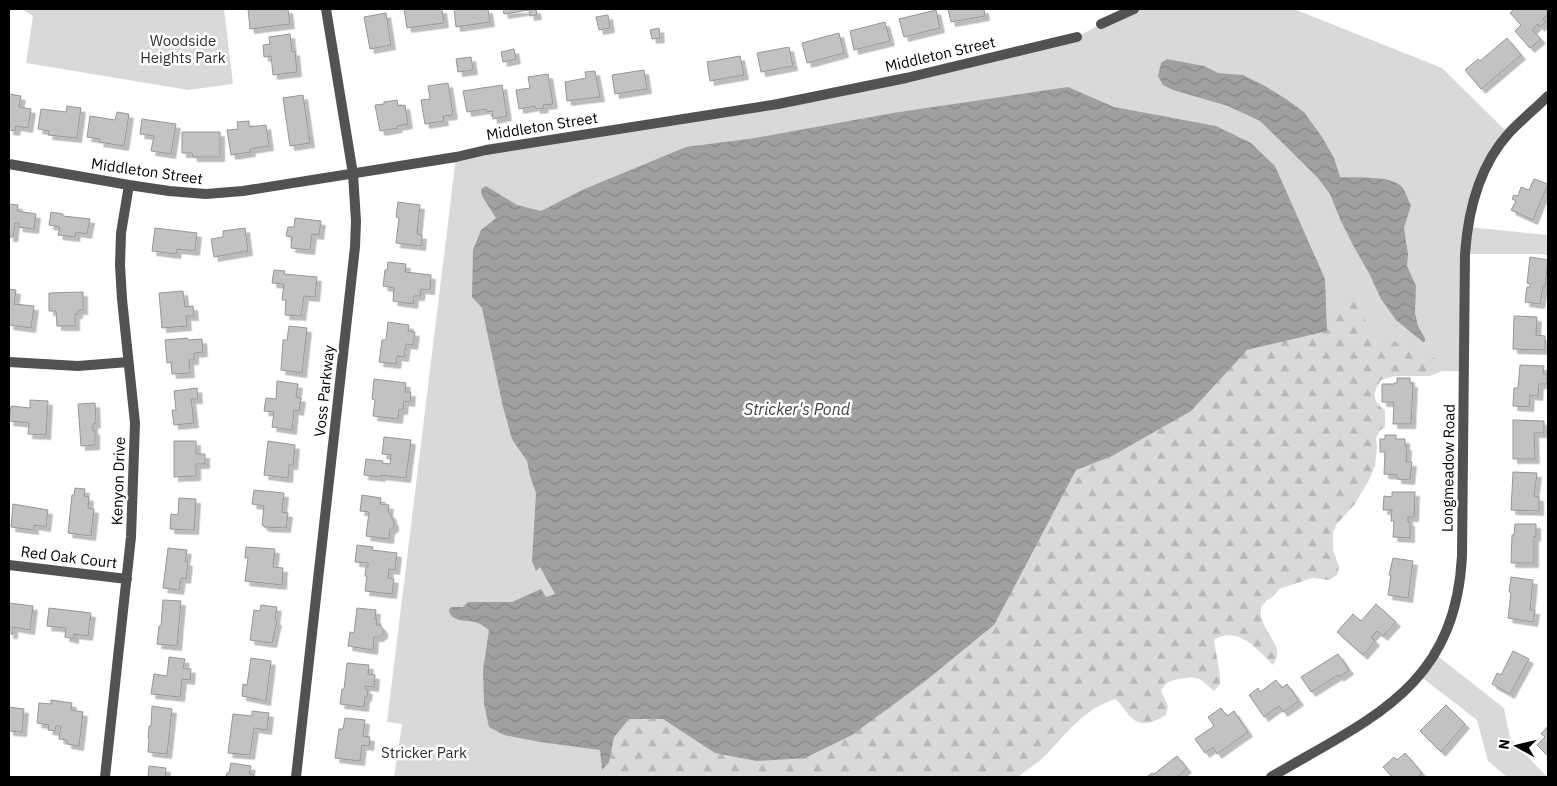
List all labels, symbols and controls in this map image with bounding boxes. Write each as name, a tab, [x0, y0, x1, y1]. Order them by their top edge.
park label: Woodside Heights Park	[140, 31, 226, 67]
street label: Middleton Street	[883, 32, 997, 76]
street label: Middleton Street	[485, 108, 599, 144]
street label: Middleton Street	[90, 154, 204, 188]
street label: Voss Parkway	[310, 344, 338, 438]
water label: Stricker's Pond	[744, 399, 851, 419]
street label: Longmeadow Road	[1437, 404, 1459, 532]
street label: Kenyon Drive	[107, 436, 129, 526]
street label: Red Oak Court	[20, 542, 118, 572]
north arrow	[1492, 721, 1542, 771]
text: N	[1495, 738, 1514, 750]
park label: Stricker Park	[381, 743, 467, 762]

